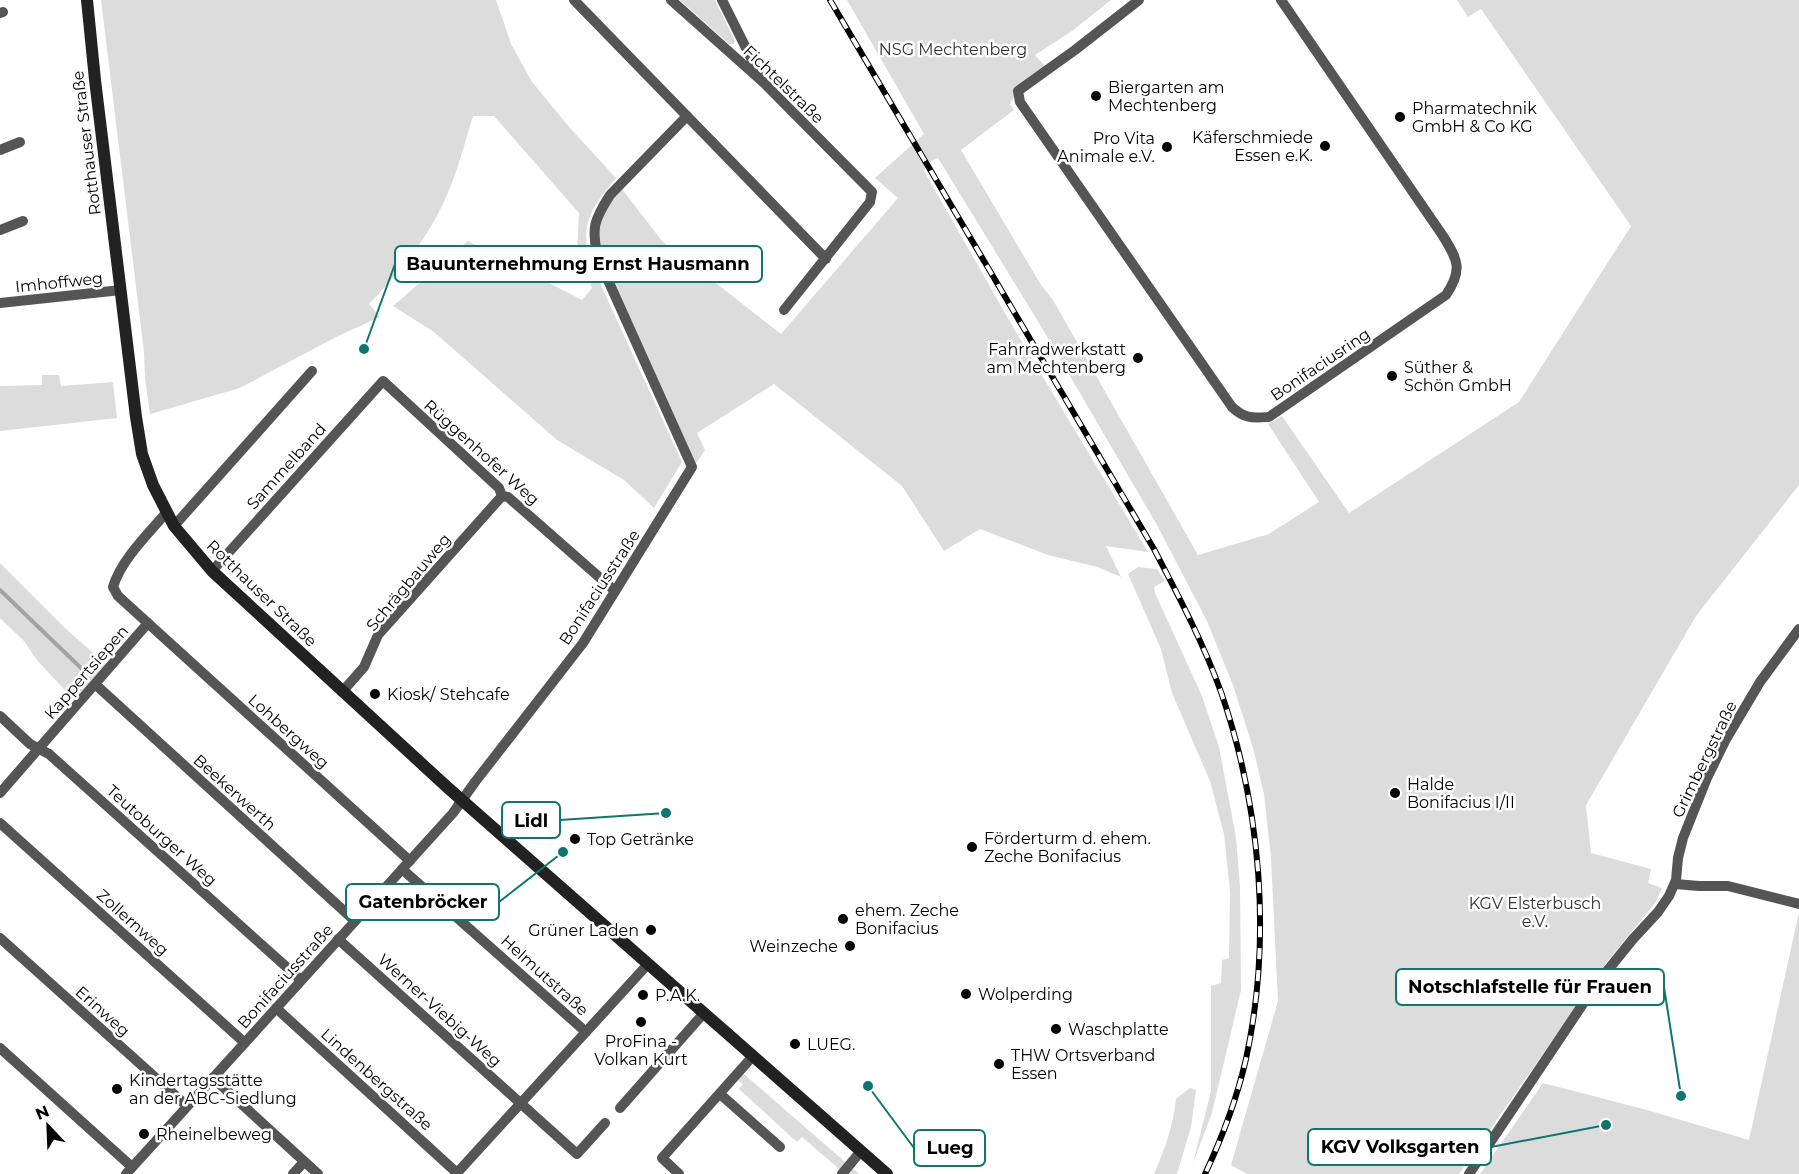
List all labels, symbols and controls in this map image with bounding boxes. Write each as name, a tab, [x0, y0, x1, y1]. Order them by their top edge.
park label: NSG Mechtenberg	[879, 40, 1027, 59]
street label: Fichtelstraße	[740, 41, 828, 127]
street label: Rotthauser Straße	[68, 70, 105, 216]
place label: Biergarten am Mechtenberg	[1108, 78, 1225, 115]
marker: Biergarten am Mechtenberg	[1089, 89, 1103, 103]
place label: Pharmatechnik GmbH & Co KG	[1412, 99, 1537, 136]
marker: Pharmatechnik GmbH & Co KG	[1393, 110, 1407, 124]
place label: Käferschmiede Essen e.K.	[1192, 128, 1313, 165]
place label: Pro Vita Animale e.V.	[1057, 129, 1155, 166]
marker: Käferschmiede Essen e.K.	[1318, 139, 1332, 153]
marker: Pro Vita Animale e.V.	[1160, 140, 1174, 154]
callout: Bauunternehmung Ernst Hausmann	[395, 246, 762, 282]
text: Bauunternehmung Ernst Hausmann	[406, 253, 750, 275]
street label: Imhoffweg	[14, 268, 104, 297]
street label: Bonifaciusring	[1267, 324, 1374, 405]
place label: Fahrradwerkstatt am Mechtenberg	[986, 340, 1126, 377]
marker: Fahrradwerkstatt am Mechtenberg	[1131, 351, 1145, 365]
place label: Süther & Schön GmbH	[1404, 358, 1512, 395]
marker: Süther & Schön GmbH	[1385, 369, 1399, 383]
street label: Rüggenhofer Weg	[420, 396, 543, 509]
street label: Sammelband	[243, 419, 330, 513]
street label: Bonifaciusstraße	[555, 526, 644, 648]
street label: Schrägbauweg	[362, 530, 455, 635]
street label: Rotthauser Straße	[203, 536, 321, 651]
street label: Kappertsiepen	[40, 621, 132, 723]
place label: Kiosk/ Stehcafe	[387, 685, 510, 704]
marker: Kiosk/ Stehcafe	[368, 687, 382, 701]
street label: Lohbergweg	[244, 690, 333, 773]
street label: Grimbergstraße	[1668, 698, 1741, 821]
street label: Beekerwerth	[190, 750, 280, 834]
place label: Halde Bonifacius I/II	[1407, 775, 1515, 812]
street label: Teutoburger Weg	[103, 781, 221, 890]
marker: Halde Bonifacius I/II	[1388, 786, 1402, 800]
callout: Lidl	[502, 802, 560, 838]
text: Lidl	[514, 810, 548, 832]
place label: Förderturm d. ehem. Zeche Bonifacius	[984, 829, 1151, 866]
place label: Top Getränke	[587, 830, 694, 849]
marker: Top Getränke	[568, 832, 582, 846]
marker: Förderturm d. ehem. Zeche Bonifacius	[965, 840, 979, 854]
callout: Gatenbröcker	[346, 884, 499, 920]
street label: Zollernweg	[93, 885, 172, 960]
text: Gatenbröcker	[358, 891, 488, 913]
park label: KGV Elsterbusch e.V.	[1469, 894, 1601, 931]
place label: ehem. Zeche Bonifacius	[855, 901, 959, 938]
marker: ehem. Zeche Bonifacius	[836, 912, 850, 926]
street label: Bonifaciusstraße	[234, 920, 337, 1032]
place label: Grüner Laden	[528, 921, 639, 940]
marker: Grüner Laden	[644, 923, 658, 937]
street label: Helmutstraße	[497, 931, 592, 1020]
place label: Weinzeche	[749, 937, 838, 956]
marker: Weinzeche	[843, 939, 857, 953]
street label: Werner-Viebig-Weg	[374, 950, 505, 1071]
callout: Notschlafstelle für Frauen	[1396, 969, 1664, 1005]
text: Notschlafstelle für Frauen	[1408, 976, 1652, 998]
street label: Erinweg	[72, 982, 134, 1041]
place label: Wolperding	[978, 985, 1073, 1004]
place label: P.A.K.	[655, 986, 700, 1005]
marker: Wolperding	[959, 987, 973, 1001]
marker: P.A.K.	[636, 988, 650, 1002]
marker: ProFina - Volkan Kurt	[634, 1015, 648, 1029]
place label: Waschplatte	[1068, 1020, 1169, 1039]
marker: Waschplatte	[1049, 1022, 1063, 1036]
street label: Lindenbergstraße	[317, 1024, 436, 1134]
place label: ProFina - Volkan Kurt	[594, 1032, 688, 1069]
place label: LUEG.	[807, 1035, 855, 1054]
marker: LUEG.	[788, 1037, 802, 1051]
place label: THW Ortsverband Essen	[1011, 1046, 1155, 1083]
marker: THW Ortsverband Essen	[992, 1057, 1006, 1071]
place label: Kindertagsstätte an der ABC-Siedlung	[129, 1071, 297, 1108]
marker: Kindertagsstätte an der ABC-Siedlung	[110, 1082, 124, 1096]
north arrow	[18, 1096, 78, 1156]
text: N	[33, 1101, 52, 1124]
place label: Rheinelbeweg	[156, 1125, 272, 1144]
marker: Rheinelbeweg	[137, 1127, 151, 1141]
callout: KGV Volksgarten	[1308, 1129, 1491, 1165]
callout: Lueg	[914, 1130, 985, 1166]
text: KGV Volksgarten	[1321, 1136, 1479, 1158]
text: Lueg	[926, 1137, 974, 1159]

